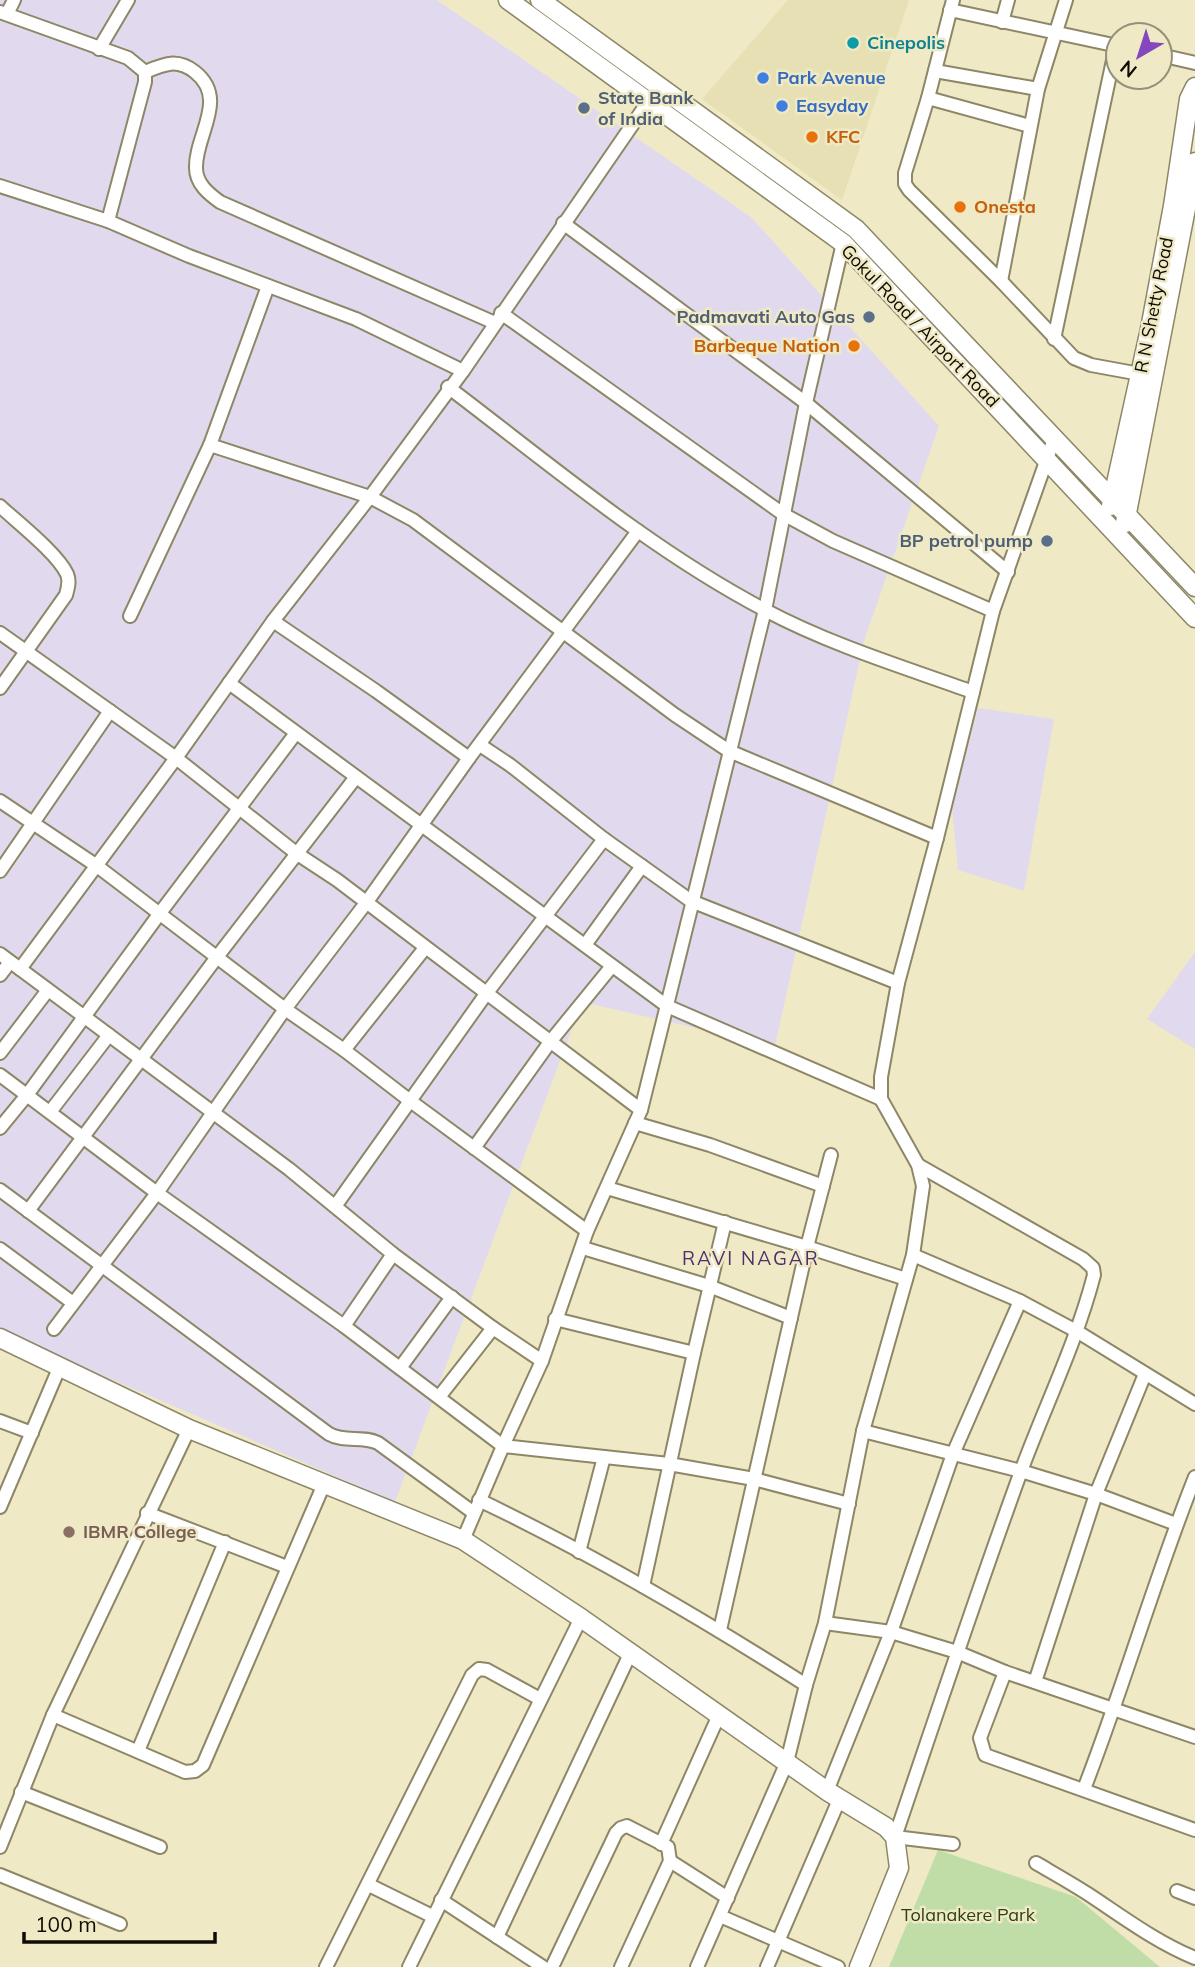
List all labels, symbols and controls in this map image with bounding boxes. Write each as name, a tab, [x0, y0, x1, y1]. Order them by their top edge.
north arrow	[1104, 21, 1174, 91]
place label: Cinepolis	[867, 31, 945, 54]
marker: Cinepolis	[845, 35, 861, 51]
text: N	[1115, 55, 1141, 83]
place label: Park Avenue	[777, 66, 886, 89]
marker: Park Avenue	[755, 70, 771, 86]
place label: State Bank of India	[598, 86, 694, 130]
place label: Easyday	[796, 94, 868, 117]
marker: Easyday	[774, 98, 790, 114]
marker: State Bank of India	[576, 100, 592, 116]
place label: KFC	[826, 125, 860, 148]
marker: KFC	[804, 129, 820, 145]
place label: Onesta	[974, 195, 1036, 218]
marker: Onesta	[952, 199, 968, 215]
street label: R N Shetty Road	[1129, 235, 1178, 375]
street label: Gokul Road / Airport Road	[836, 239, 1004, 412]
place label: Padmavati Auto Gas	[677, 305, 855, 328]
marker: Padmavati Auto Gas	[861, 309, 877, 325]
place label: Barbeque Nation	[694, 334, 840, 357]
marker: Barbeque Nation	[846, 338, 862, 354]
place label: BP petrol pump	[899, 529, 1033, 552]
marker: BP petrol pump	[1039, 533, 1055, 549]
district label: RAVI NAGAR	[682, 1246, 820, 1270]
place label: IBMR College	[83, 1520, 197, 1543]
marker: IBMR College	[61, 1524, 77, 1540]
scale bar	[24, 1900, 215, 1944]
park label: Tolanakere Park	[901, 1903, 1036, 1926]
text: 100 m	[35, 1911, 97, 1937]

